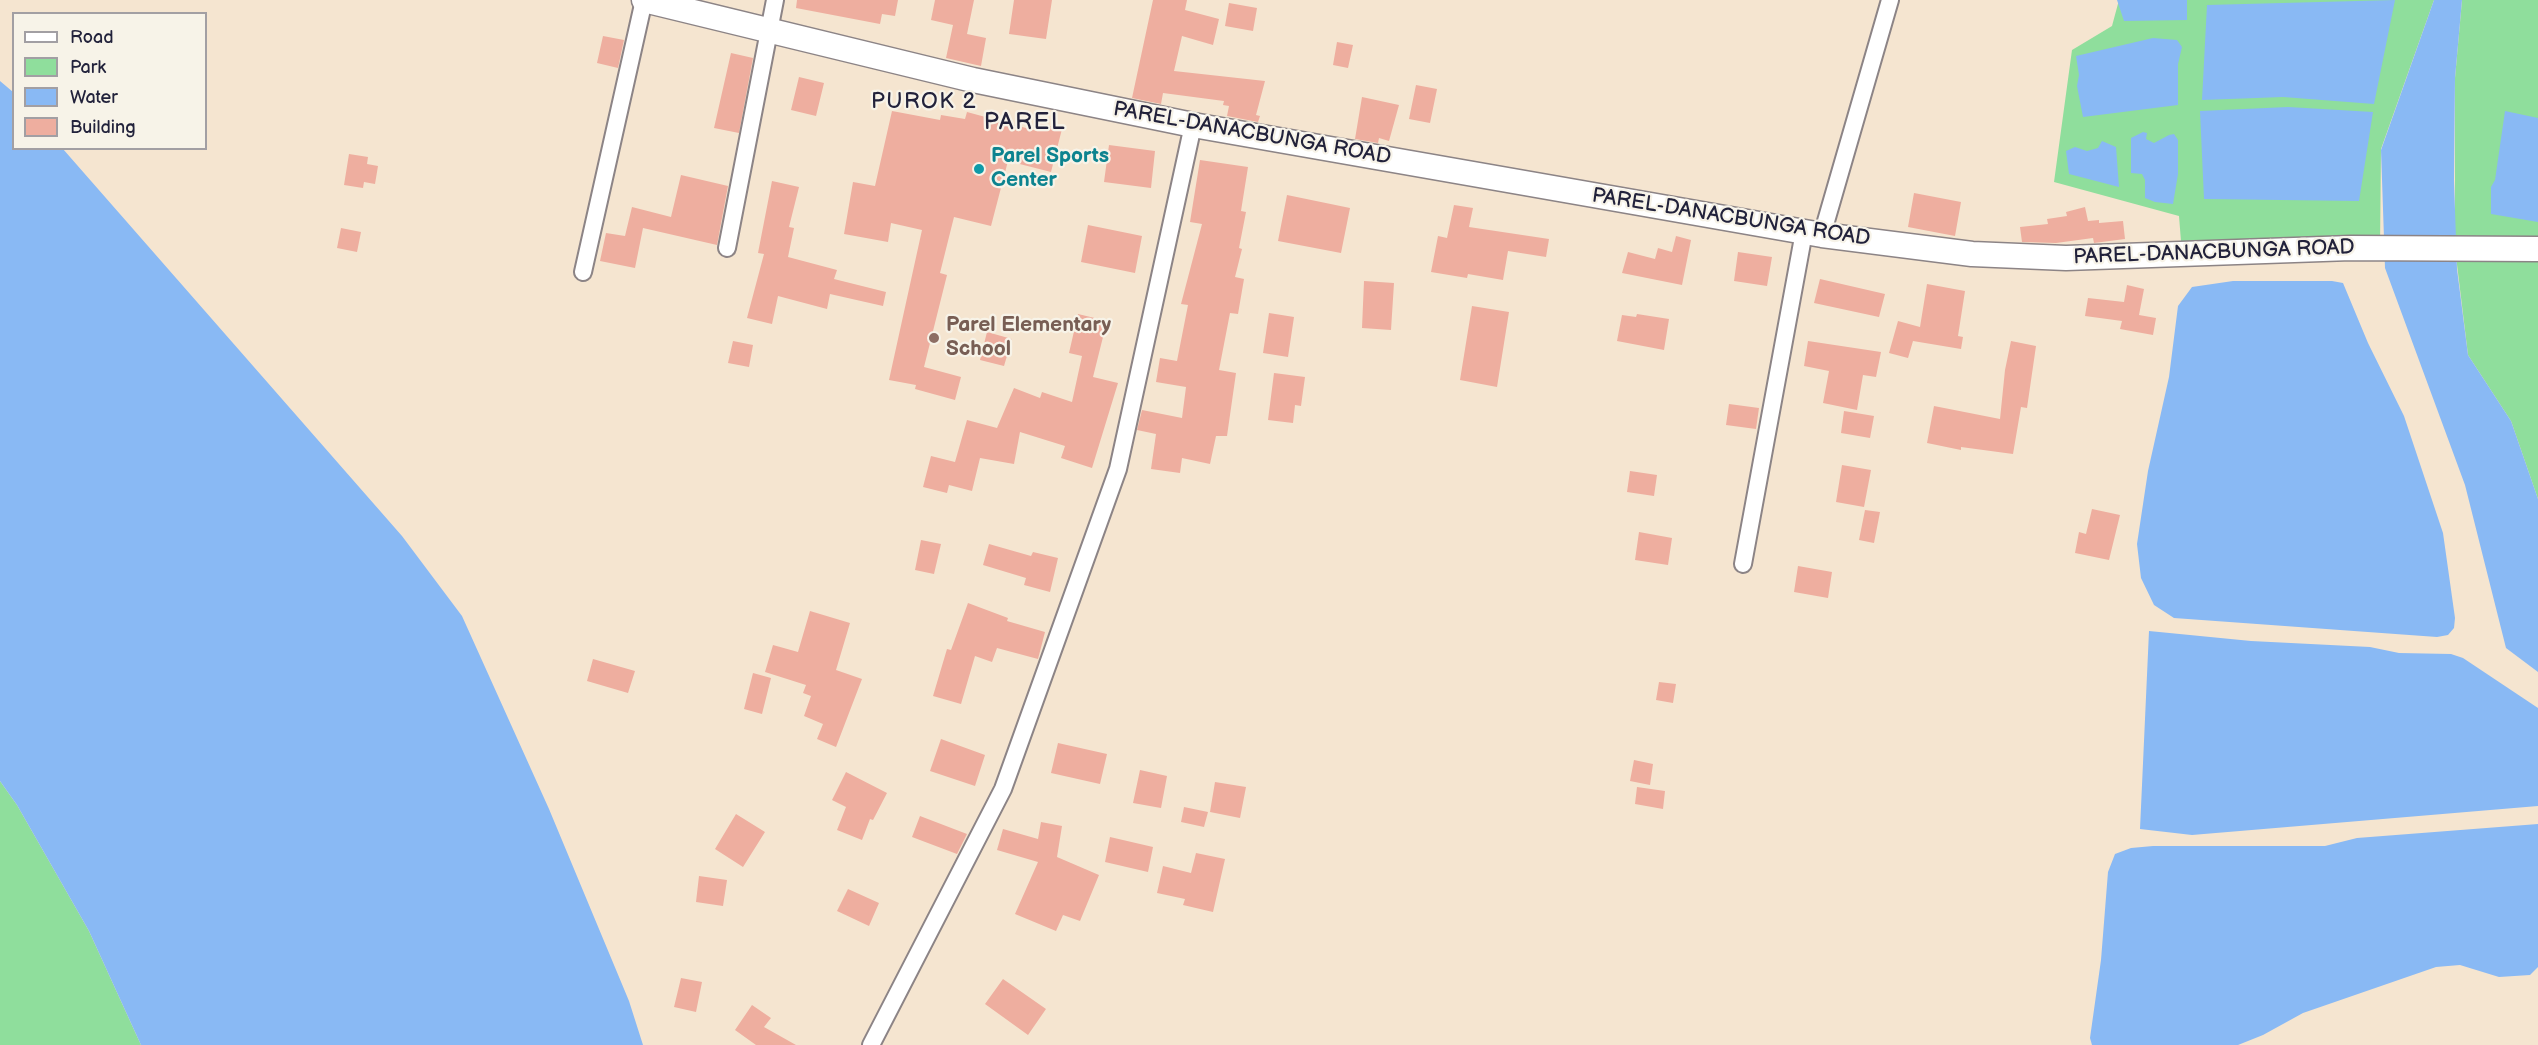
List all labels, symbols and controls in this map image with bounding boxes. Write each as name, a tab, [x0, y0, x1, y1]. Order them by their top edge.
legend	[12, 12, 207, 150]
text: Road	[70, 27, 114, 48]
text: Park	[70, 57, 106, 78]
text: Water	[70, 87, 118, 108]
district label: PUROK 2	[871, 89, 977, 115]
street label: PAREL-DANACBUNGA ROAD	[1111, 97, 1393, 171]
district label: PAREL	[984, 109, 1066, 137]
text: Building	[70, 117, 136, 138]
place label: Parel Sports Center	[991, 144, 1109, 194]
marker: Parel Sports Center	[972, 162, 986, 176]
street label: PAREL-DANACBUNGA ROAD	[1590, 184, 1872, 252]
street label: PAREL-DANACBUNGA ROAD	[2073, 235, 2355, 271]
place label: Parel Elementary School	[946, 313, 1111, 363]
marker: Parel Elementary School	[927, 331, 941, 345]

